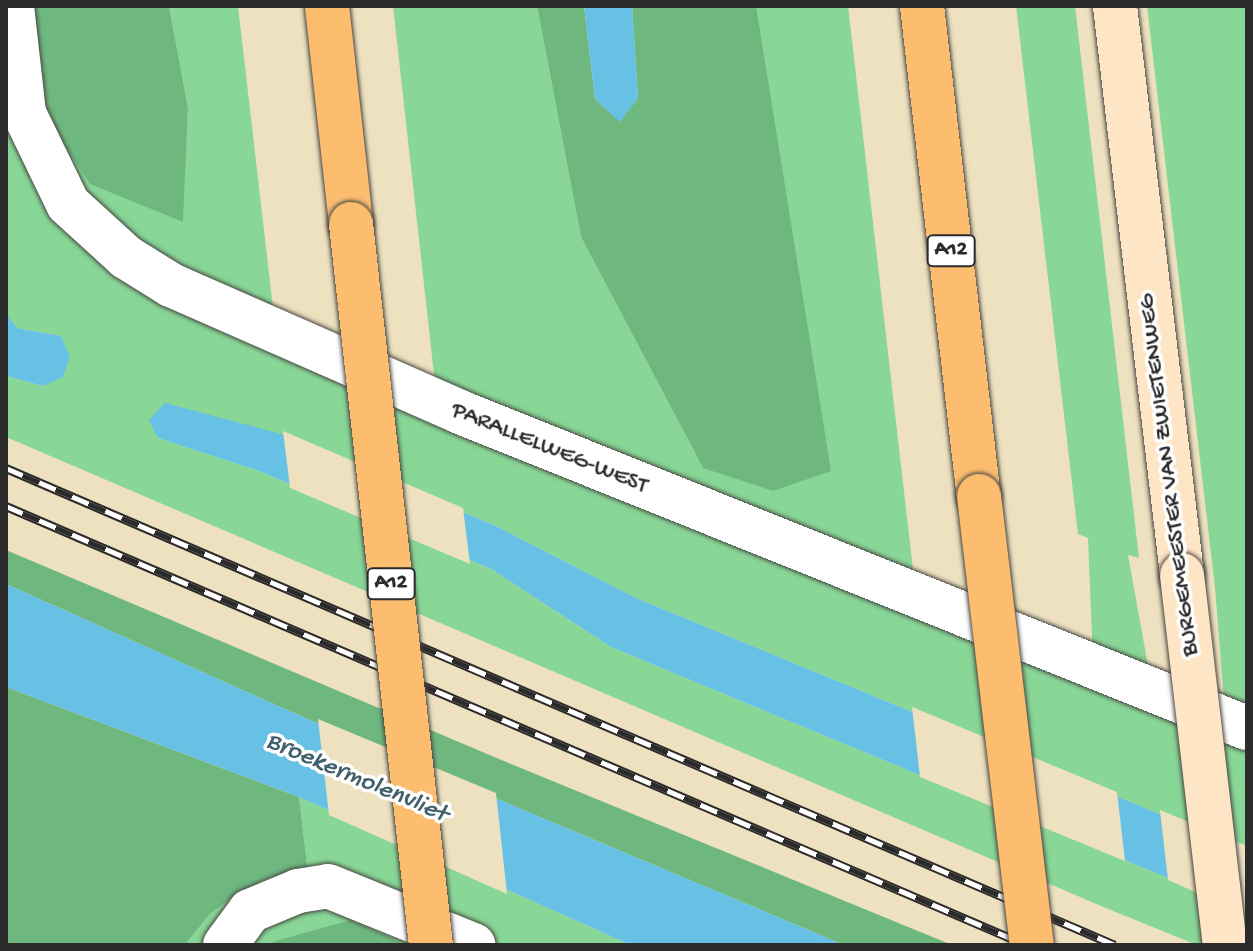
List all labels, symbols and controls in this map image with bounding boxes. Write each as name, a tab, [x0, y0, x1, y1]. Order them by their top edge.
road number: A12	[925, 233, 977, 269]
street label: BURGEMEESTER VAN ZWIETENWEG	[1133, 292, 1207, 658]
street label: PARALLELWEG-WEST	[447, 396, 651, 502]
road number: A12	[365, 566, 417, 602]
water label: Broekermolenvliet	[261, 727, 451, 831]

